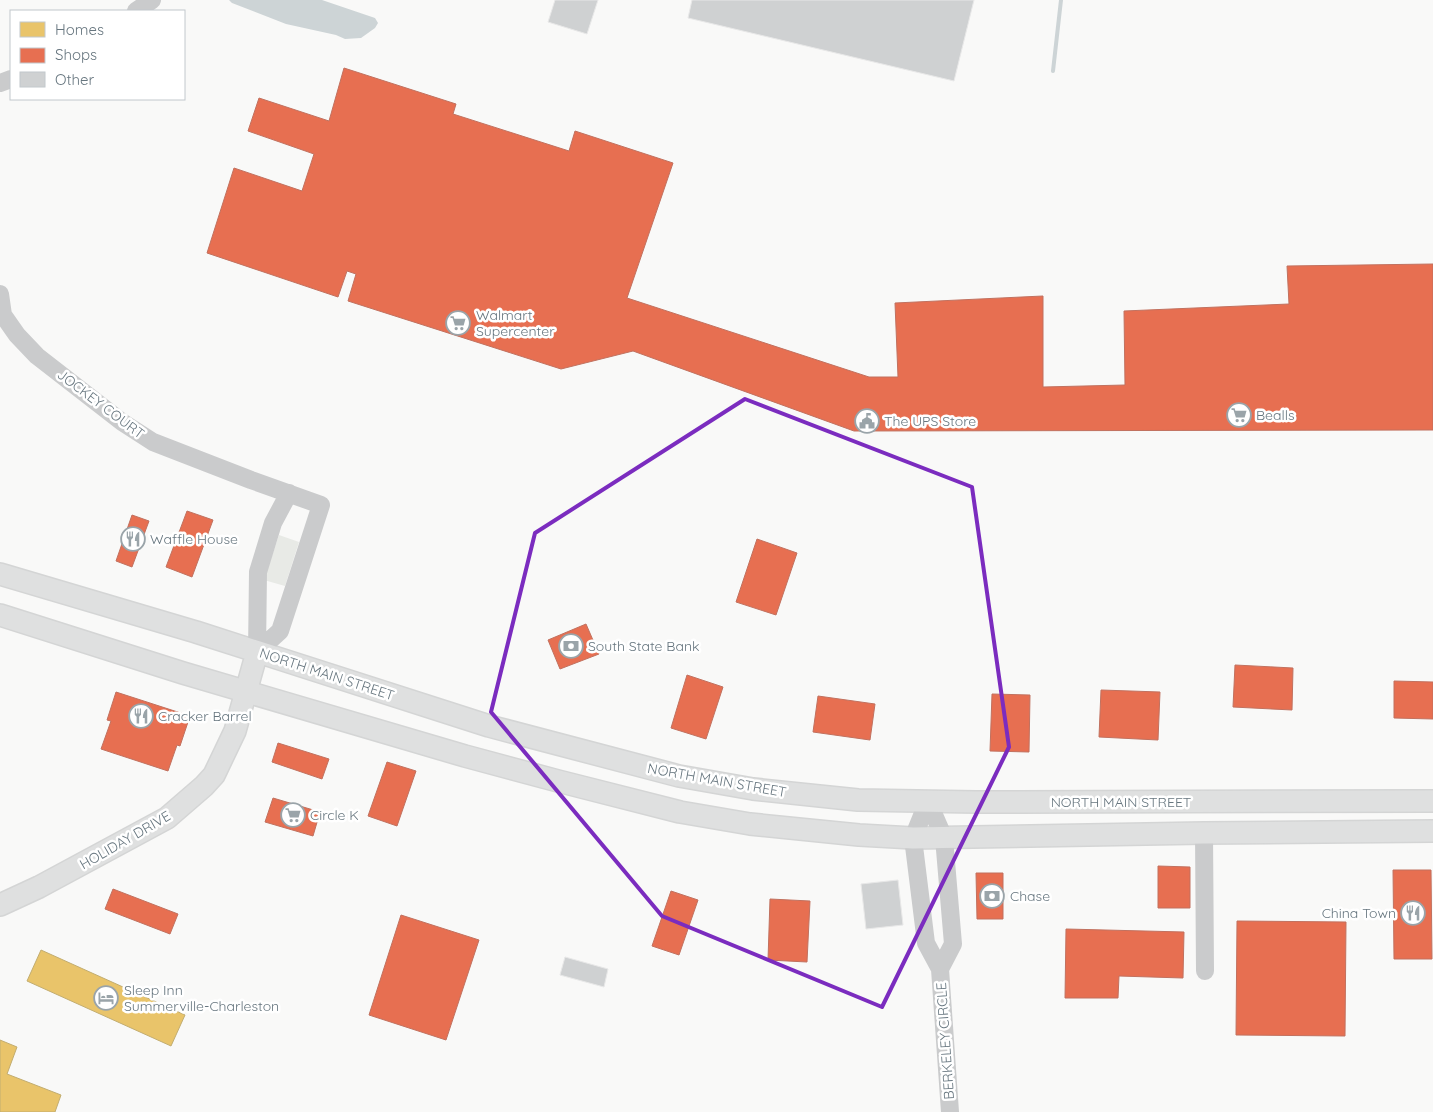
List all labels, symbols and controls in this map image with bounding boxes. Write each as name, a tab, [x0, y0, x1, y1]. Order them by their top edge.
legend	[10, 10, 185, 100]
text: Homes	[55, 20, 104, 39]
text: Shops	[55, 45, 97, 64]
text: Other	[55, 70, 95, 89]
place label: Walmart Supercenter	[476, 306, 555, 340]
supermarket icon: Walmart Supercenter	[445, 310, 471, 336]
street label: JOCKEY COURT	[54, 365, 148, 443]
supermarket icon: Bealls	[1226, 402, 1252, 428]
place label: Bealls	[1256, 406, 1295, 424]
public building icon: The UPS Store	[854, 408, 880, 434]
place label: The UPS Store	[884, 412, 976, 430]
restaurant icon: Waffle House	[120, 526, 146, 552]
place label: Waffle House	[150, 530, 238, 548]
bank icon: South State Bank	[558, 633, 584, 659]
place label: South State Bank	[588, 637, 700, 655]
street label: NORTH MAIN STREET	[257, 644, 397, 704]
restaurant icon: Cracker Barrel	[128, 703, 154, 729]
place label: Cracker Barrel	[158, 707, 252, 725]
street label: NORTH MAIN STREET	[646, 759, 788, 801]
street label: NORTH MAIN STREET	[1051, 793, 1191, 811]
supermarket icon: Circle K	[280, 802, 306, 828]
place label: Circle K	[310, 806, 359, 824]
street label: HOLIDAY DRIVE	[76, 807, 174, 873]
bank icon: Chase	[979, 883, 1005, 909]
place label: Chase	[1010, 887, 1050, 905]
restaurant icon: China Town	[1400, 900, 1426, 926]
place label: China Town	[1322, 904, 1396, 922]
place label: Sleep Inn Summerville-Charleston	[124, 981, 279, 1015]
street label: BERKELEY CIRCLE	[932, 982, 958, 1100]
hotel icon: Sleep Inn Summerville-Charleston	[93, 985, 119, 1011]

